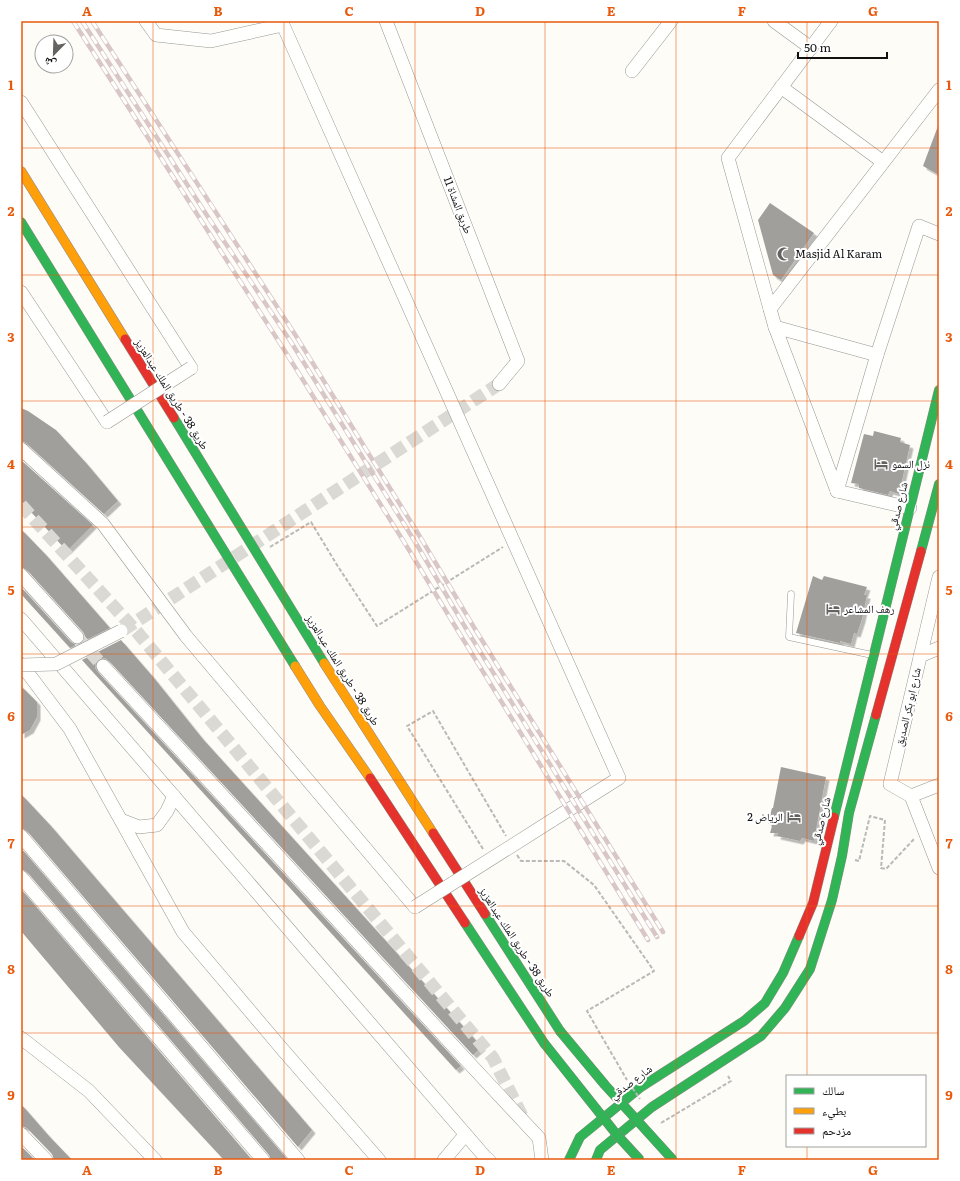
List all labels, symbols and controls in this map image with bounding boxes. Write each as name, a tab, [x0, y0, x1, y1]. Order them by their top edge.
text: A	[82, 1, 92, 20]
text: B	[214, 1, 223, 20]
text: C	[344, 1, 354, 20]
text: D	[475, 1, 485, 20]
text: E	[607, 1, 616, 20]
text: F	[738, 1, 746, 20]
text: G	[868, 1, 878, 20]
north arrow	[34, 34, 74, 74]
scale bar	[798, 34, 887, 60]
text: 50 m	[804, 38, 831, 56]
text: ش	[41, 53, 59, 74]
text: 1	[8, 75, 14, 94]
text: 1	[946, 75, 952, 94]
street label: طريق المشاة 11	[441, 174, 477, 236]
text: 2	[8, 201, 15, 220]
text: 2	[946, 201, 953, 220]
place label: Masjid Al Karam	[795, 245, 883, 261]
mosque icon: Masjid Al Karam	[776, 246, 792, 262]
text: 3	[7, 327, 15, 346]
text: 3	[945, 327, 953, 346]
street label: طريق 38 - طريق الملك عبدالعزيز	[131, 334, 214, 452]
text: 4	[7, 454, 15, 473]
text: 4	[945, 454, 953, 473]
place label: نزل السمو	[892, 455, 930, 471]
hotel icon: نزل السمو	[873, 456, 889, 472]
street label: شارع صدقي	[883, 480, 912, 532]
text: 5	[7, 580, 15, 599]
text: 5	[945, 580, 953, 599]
place label: رهف المشاعر	[843, 600, 895, 616]
hotel icon: رهف المشاعر	[825, 601, 841, 617]
street label: طريق 38 - طريق الملك عبدالعزيز	[302, 610, 385, 728]
street label: شارع ابو بكر الصديق	[890, 666, 924, 748]
text: 6	[7, 706, 15, 725]
text: 6	[945, 706, 953, 725]
street label: شارع صدقي	[806, 795, 835, 847]
place label: الرياض 2	[747, 808, 783, 824]
hotel icon: الرياض 2	[786, 809, 802, 825]
text: 7	[7, 833, 15, 852]
text: 7	[945, 833, 953, 852]
street label: طريق 38 - طريق الملك عبدالعزيز	[476, 882, 560, 1000]
text: 8	[7, 959, 15, 978]
text: 8	[945, 959, 953, 978]
street label: شارع صدقي	[606, 1060, 656, 1104]
legend	[786, 1075, 926, 1147]
text: سالك	[822, 1081, 844, 1099]
text: 9	[7, 1085, 15, 1104]
text: 9	[945, 1085, 953, 1104]
text: بطيء	[822, 1101, 846, 1121]
text: مزدحم	[822, 1121, 851, 1139]
text: A	[82, 1160, 92, 1179]
text: B	[214, 1160, 223, 1179]
text: C	[344, 1160, 354, 1179]
text: D	[475, 1160, 485, 1179]
text: E	[607, 1160, 616, 1179]
text: F	[738, 1160, 746, 1179]
text: G	[868, 1160, 878, 1179]

